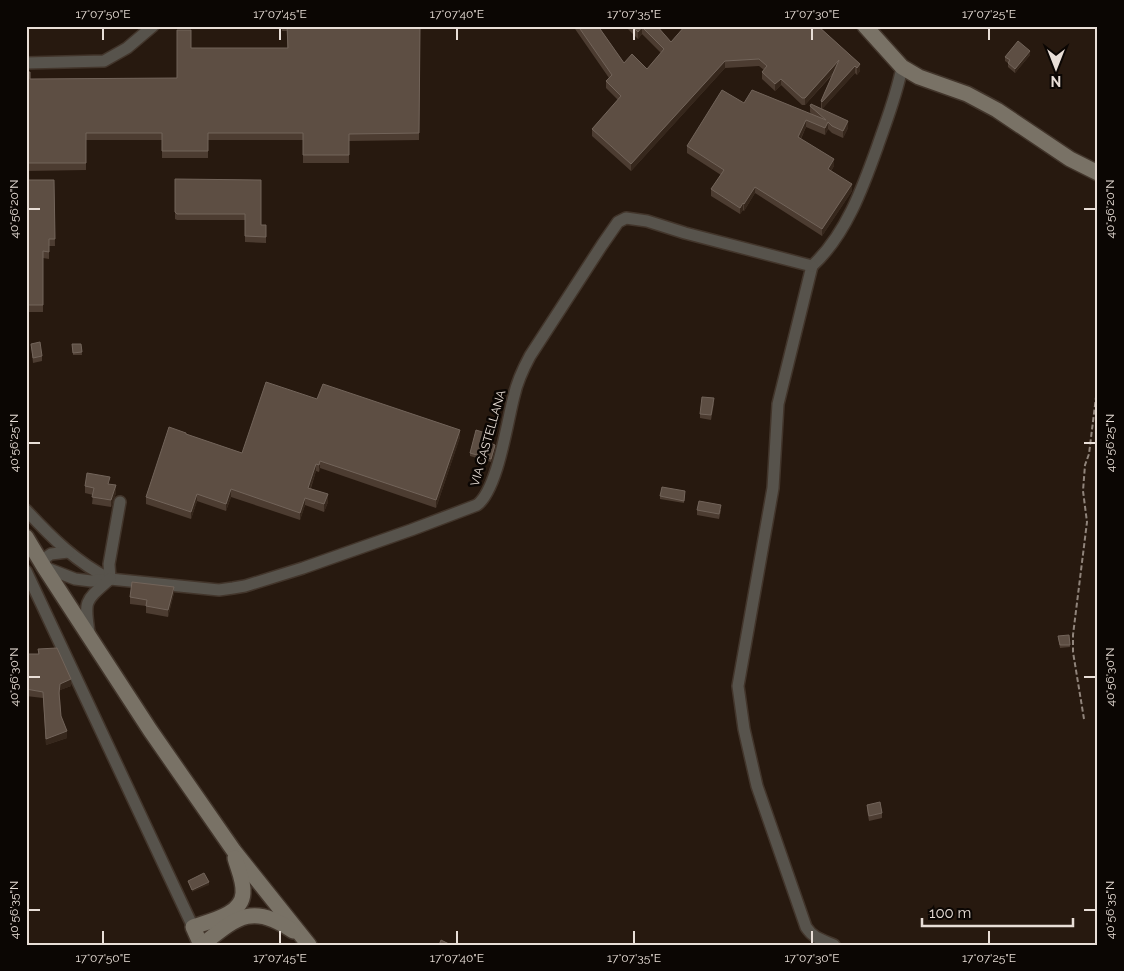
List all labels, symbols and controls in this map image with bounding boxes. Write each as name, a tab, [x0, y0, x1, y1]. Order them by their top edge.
text: 17°07'50"E	[76, 7, 130, 21]
text: 17°07'45"E	[253, 7, 307, 21]
text: 17°07'40"E	[430, 7, 484, 21]
text: 17°07'35"E	[607, 7, 661, 21]
text: 17°07'30"E	[785, 7, 839, 21]
text: 17°07'25"E	[962, 7, 1016, 21]
north arrow	[1032, 42, 1082, 92]
text: N	[1051, 73, 1061, 89]
text: 40°56'20"N	[7, 179, 21, 239]
text: 40°56'20"N	[1103, 179, 1117, 239]
street label: VIA CASTELLANA	[468, 388, 508, 488]
text: 40°56'25"N	[7, 414, 21, 472]
text: 40°56'25"N	[1103, 414, 1117, 472]
text: 40°56'30"N	[7, 647, 21, 707]
text: 40°56'30"N	[1103, 647, 1117, 707]
text: 40°56'35"N	[7, 881, 21, 939]
text: 40°56'35"N	[1103, 881, 1117, 939]
scale bar	[922, 896, 1073, 928]
text: 100 m	[929, 904, 971, 922]
text: 17°07'50"E	[76, 951, 130, 965]
text: 17°07'45"E	[253, 951, 307, 965]
text: 17°07'40"E	[430, 951, 484, 965]
text: 17°07'35"E	[607, 951, 661, 965]
text: 17°07'30"E	[785, 951, 839, 965]
text: 17°07'25"E	[962, 951, 1016, 965]

